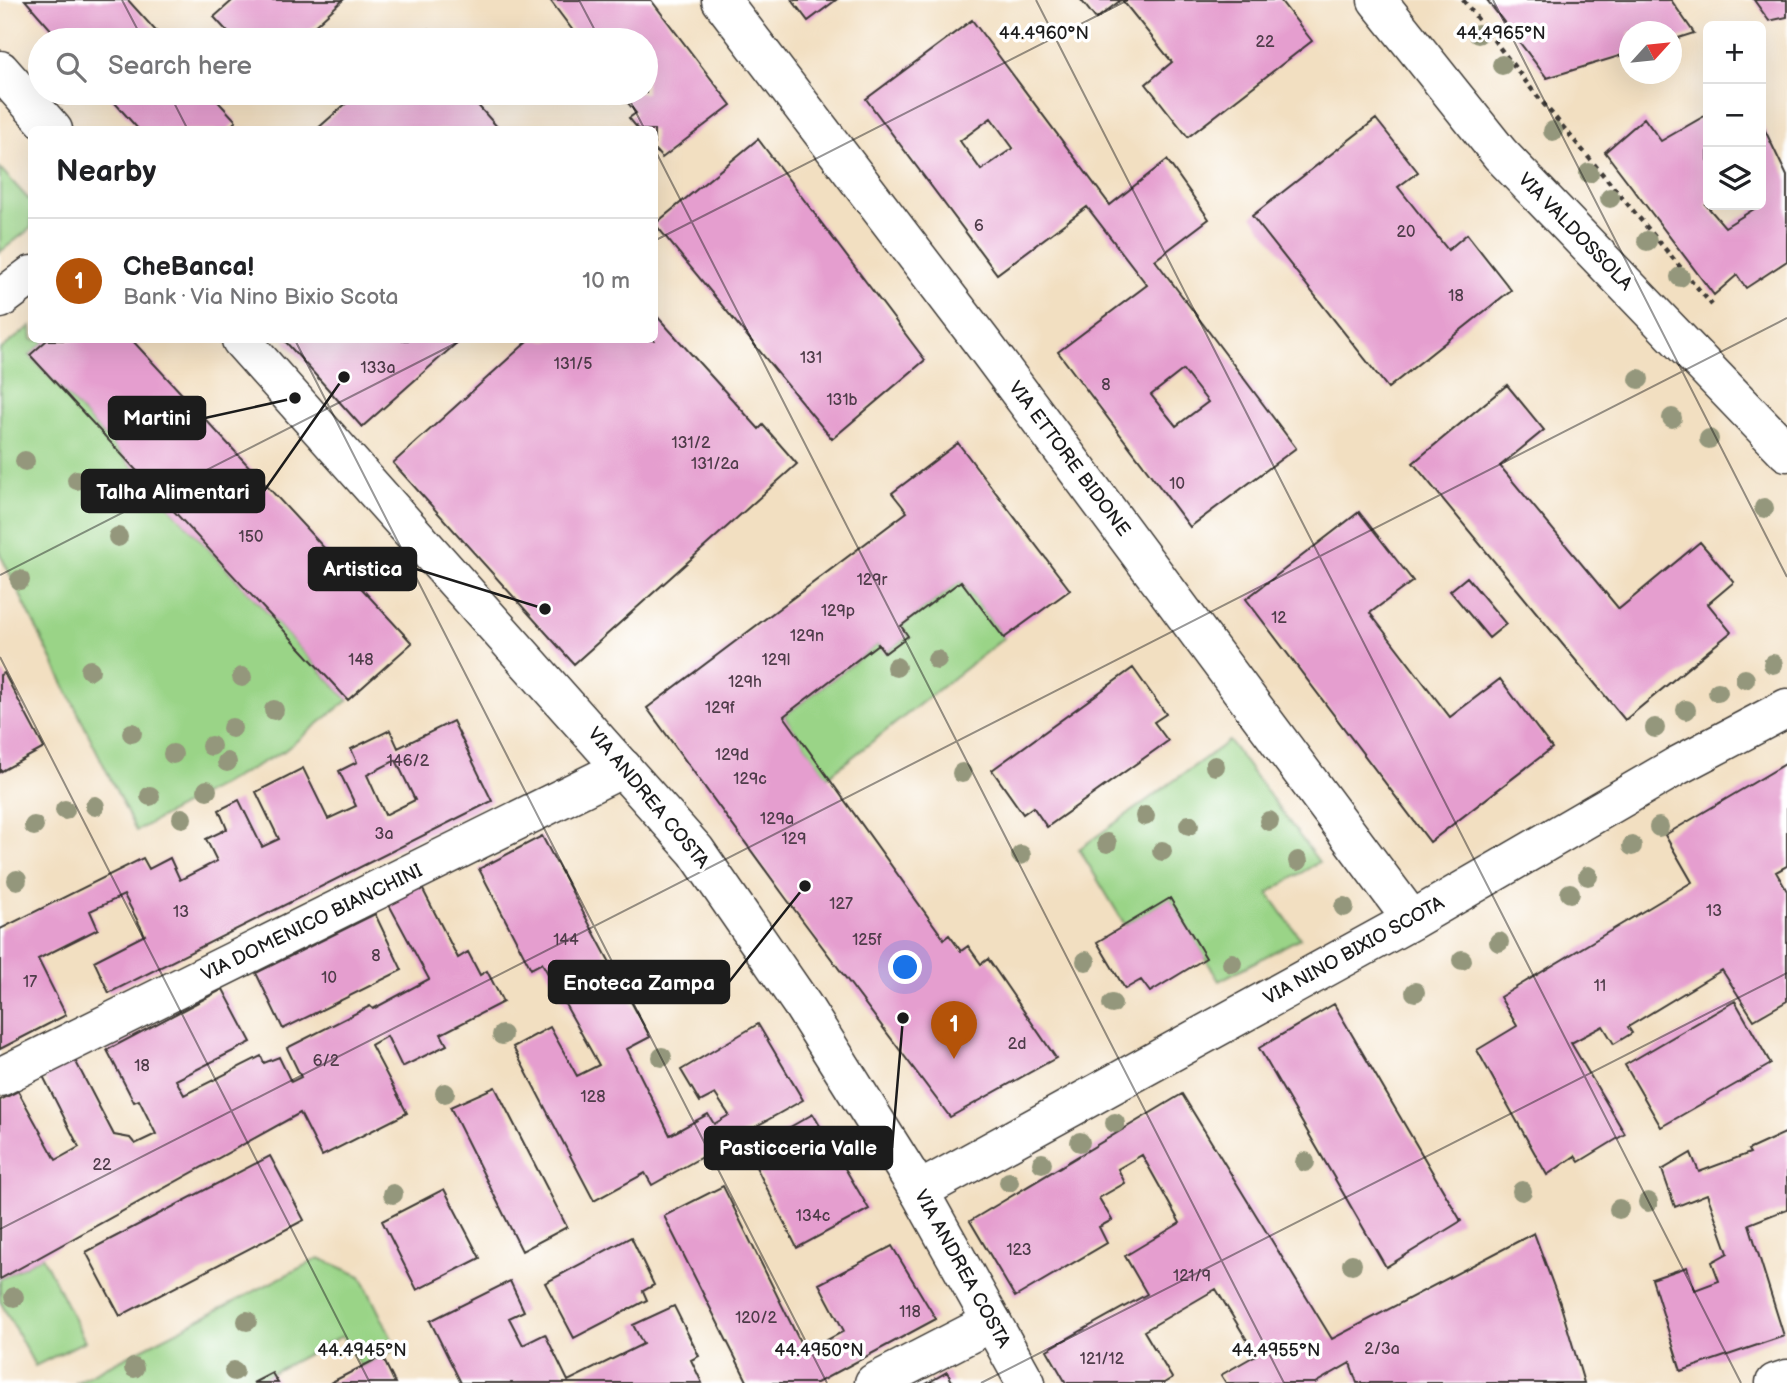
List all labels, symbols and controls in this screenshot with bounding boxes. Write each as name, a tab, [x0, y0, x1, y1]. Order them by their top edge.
north arrow	[1619, 21, 1682, 84]
map controls	[1703, 21, 1766, 210]
button: +	[1703, 21, 1766, 84]
text: 44.4960°N	[999, 23, 1089, 44]
text: 44.4965°N	[1456, 23, 1546, 44]
search box	[28, 28, 658, 105]
house number: 22	[1256, 33, 1275, 52]
icon: search	[52, 48, 90, 86]
text: Search here	[108, 51, 252, 82]
button: −	[1703, 84, 1766, 147]
button: layers	[1703, 147, 1766, 210]
text: Nearby	[56, 154, 156, 190]
street label: VIA VALDOSSOLA	[1513, 168, 1637, 296]
house number: 6	[974, 217, 984, 236]
house number: 20	[1397, 223, 1415, 242]
text: CheBanca!	[123, 252, 254, 283]
text: 1	[74, 267, 84, 295]
text: 10 m	[582, 267, 630, 295]
text: Bank · Via Nino Bixio Scota	[123, 283, 399, 311]
house number: 18	[1448, 287, 1464, 306]
house number: 131	[800, 349, 822, 368]
house number: 131/5	[554, 355, 592, 374]
house number: 133a	[361, 359, 395, 378]
house number: 8	[1101, 376, 1111, 395]
street label: VIA ETTORE BIDONE	[1003, 377, 1135, 541]
house number: 131b	[826, 391, 858, 410]
callout: Martini	[109, 397, 205, 439]
text: Martini	[123, 406, 191, 431]
house number: 131/2	[672, 434, 711, 453]
house number: 131/2a	[691, 455, 739, 474]
callout: Talha Alimentari	[82, 470, 264, 512]
house number: 10	[1169, 475, 1185, 494]
text: Talha Alimentari	[96, 480, 250, 505]
house number: 150	[239, 528, 263, 547]
callout: Artistica	[309, 548, 416, 590]
text: Artistica	[322, 557, 403, 582]
house number: 129r	[857, 571, 888, 590]
house number: 129p	[821, 602, 855, 621]
house number: 12	[1271, 609, 1287, 628]
house number: 129n	[790, 627, 824, 646]
house number: 148	[348, 651, 374, 670]
house number: 129l	[762, 651, 790, 670]
house number: 129h	[728, 673, 762, 692]
house number: 129f	[705, 699, 735, 718]
street label: VIA ANDREA COSTA	[582, 723, 714, 874]
house number: 129d	[715, 746, 749, 765]
house number: 146/2	[387, 752, 430, 771]
house number: 129c	[733, 770, 767, 789]
house number: 129a	[760, 810, 794, 829]
house number: 3a	[375, 825, 393, 844]
house number: 129	[782, 830, 806, 849]
street label: VIA DOMENICO BIANCHINI	[198, 859, 426, 987]
street label: VIA NINO BIXIO SCOTA	[1260, 892, 1449, 1010]
house number: 127	[829, 895, 853, 914]
house number: 13	[1706, 902, 1722, 921]
house number: 13	[173, 903, 189, 922]
house number: 144	[553, 931, 579, 950]
house number: 125f	[852, 931, 882, 950]
house number: 8	[371, 947, 381, 966]
your location	[888, 950, 922, 984]
callout: Enoteca Zampa	[549, 961, 729, 1003]
house number: 10	[321, 969, 337, 988]
text: Enoteca Zampa	[563, 971, 715, 996]
house number: 17	[23, 973, 37, 992]
house number: 11	[1594, 977, 1606, 996]
pin: 1	[931, 1001, 977, 1059]
house number: 2d	[1008, 1035, 1026, 1054]
house number: 6/2	[313, 1052, 340, 1071]
house number: 18	[134, 1057, 150, 1076]
house number: 128	[581, 1088, 605, 1107]
callout: Pasticceria Valle	[705, 1127, 892, 1169]
text: Pasticceria Valle	[719, 1136, 877, 1161]
house number: 22	[93, 1156, 112, 1175]
street label: VIA ANDREA COSTA	[909, 1186, 1015, 1352]
house number: 134c	[796, 1207, 830, 1226]
house number: 123	[1006, 1241, 1032, 1260]
house number: 121/9	[1173, 1267, 1211, 1286]
house number: 118	[899, 1303, 921, 1322]
house number: 120/2	[735, 1309, 777, 1328]
text: 44.4945°N	[317, 1340, 407, 1361]
text: 44.4950°N	[774, 1340, 864, 1361]
text: 44.4955°N	[1231, 1340, 1321, 1361]
house number: 2/3a	[1364, 1340, 1400, 1359]
house number: 121/12	[1080, 1350, 1125, 1369]

